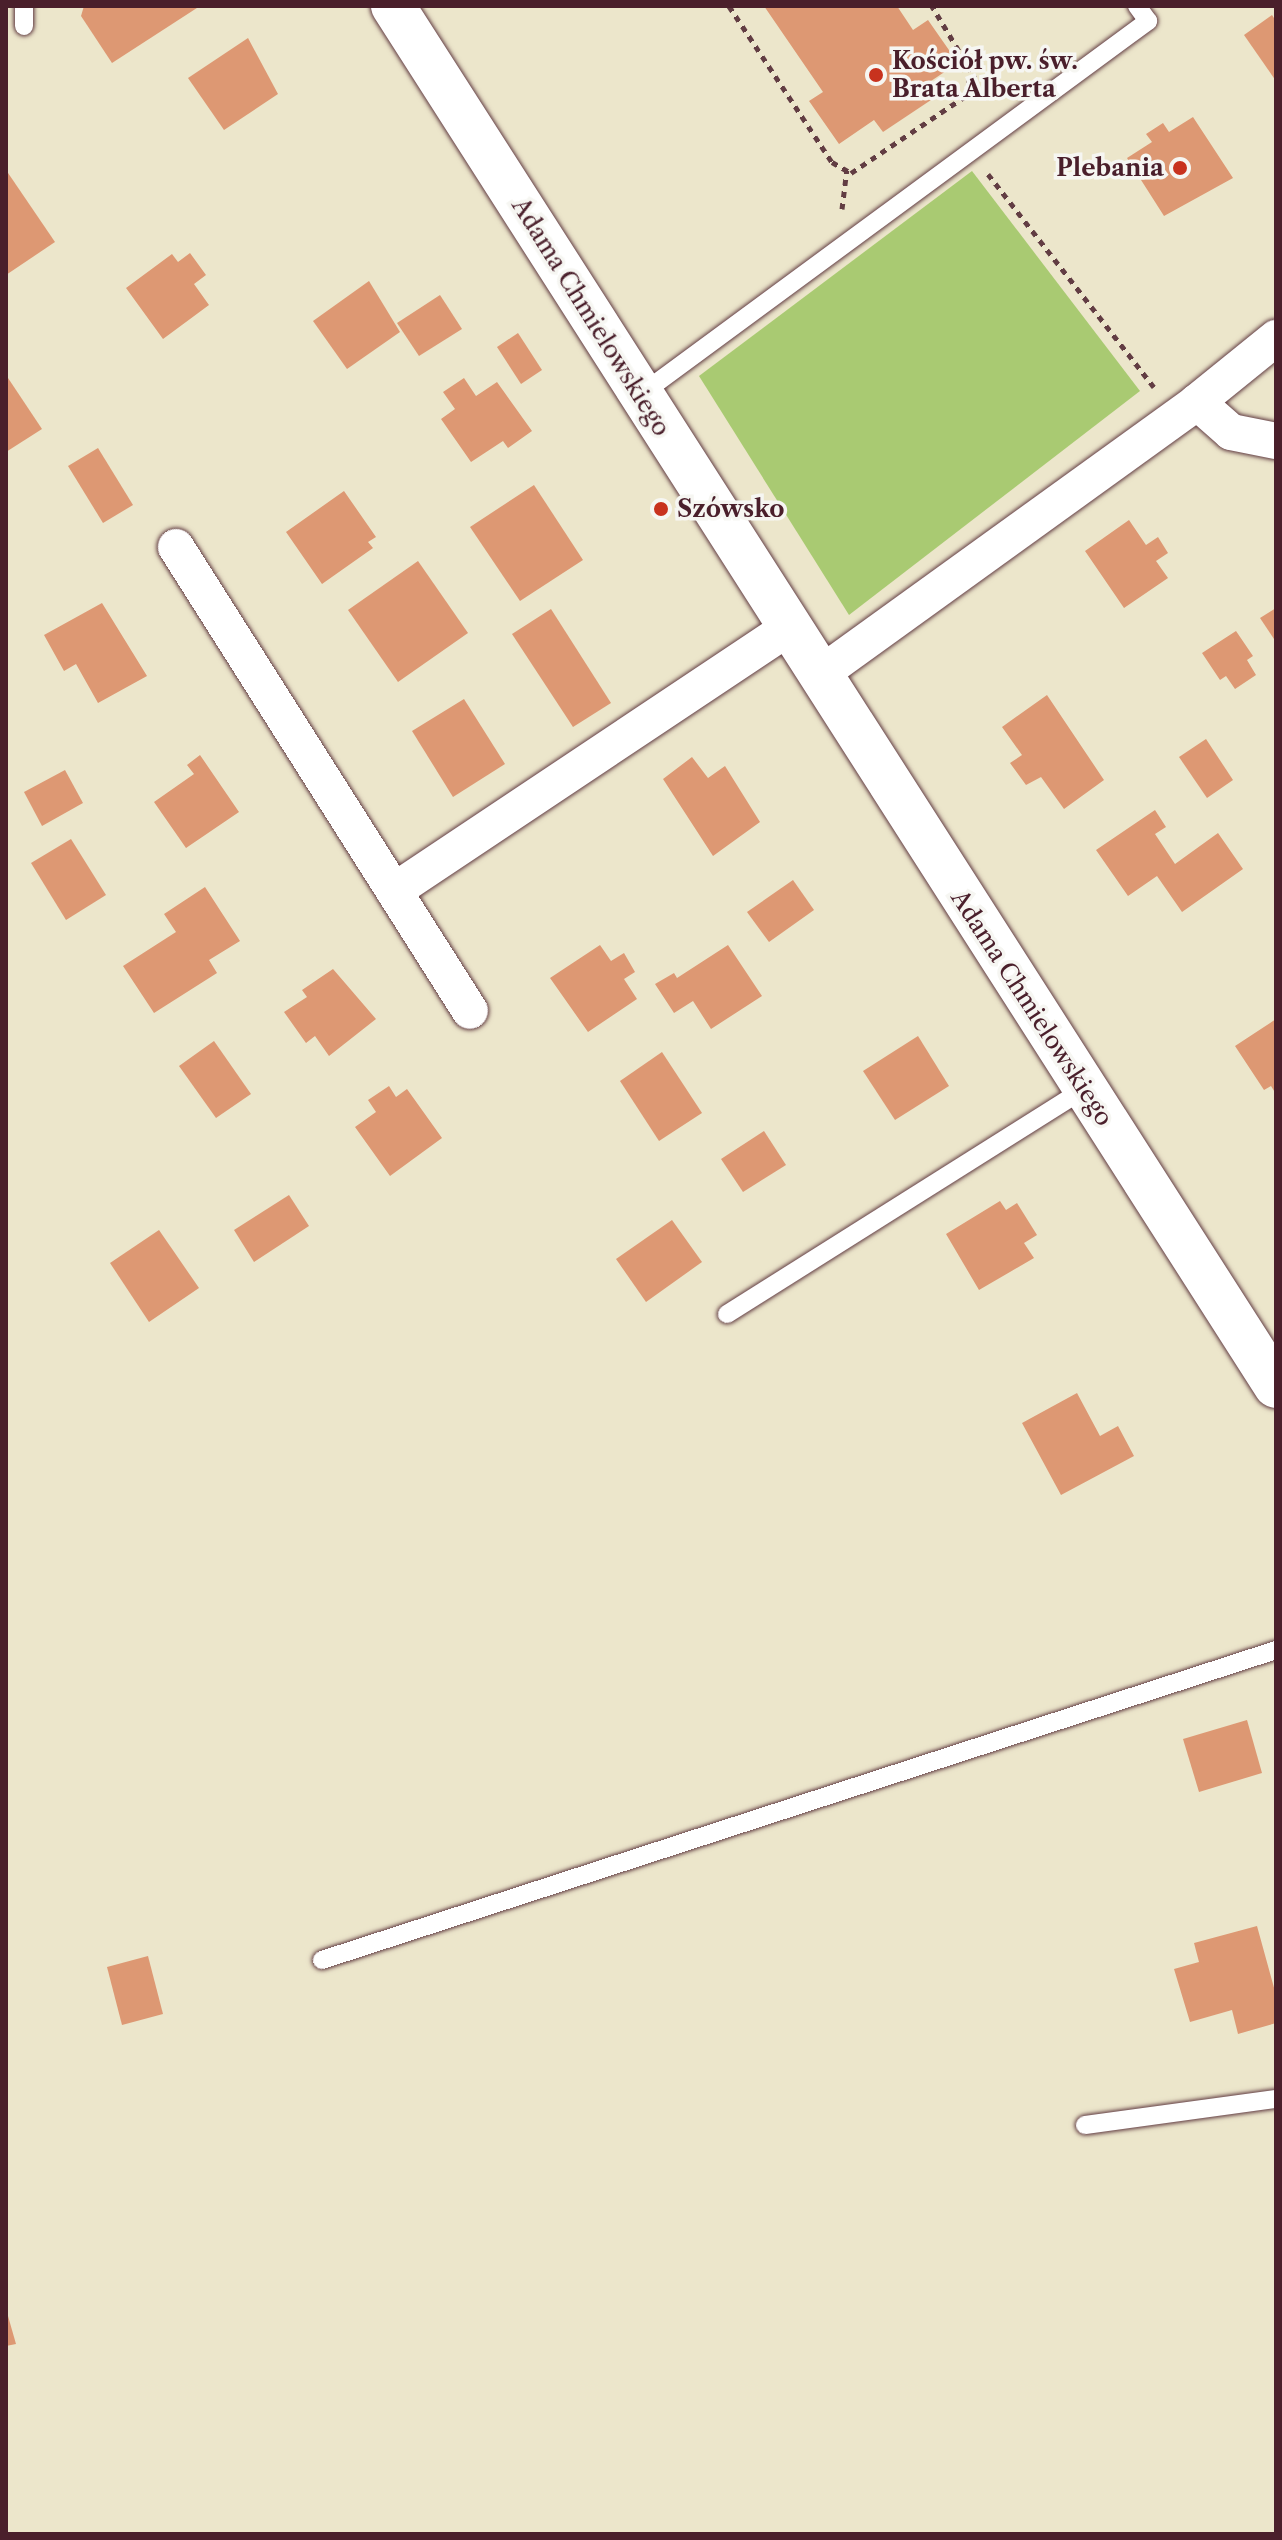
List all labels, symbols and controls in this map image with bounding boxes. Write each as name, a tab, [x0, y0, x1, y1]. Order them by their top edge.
place label: Kościół pw. św. Brata Alberta	[892, 47, 1078, 103]
marker: Kościół pw. św. Brata Alberta	[867, 66, 885, 84]
place label: Plebania	[1056, 154, 1164, 182]
marker: Plebania	[1171, 159, 1189, 177]
street label: Adama Chmielowskiego	[506, 193, 676, 441]
place label: Szówsko	[677, 495, 785, 523]
marker: Szówsko	[652, 500, 670, 518]
street label: Adama Chmielowskiego	[945, 885, 1119, 1131]

